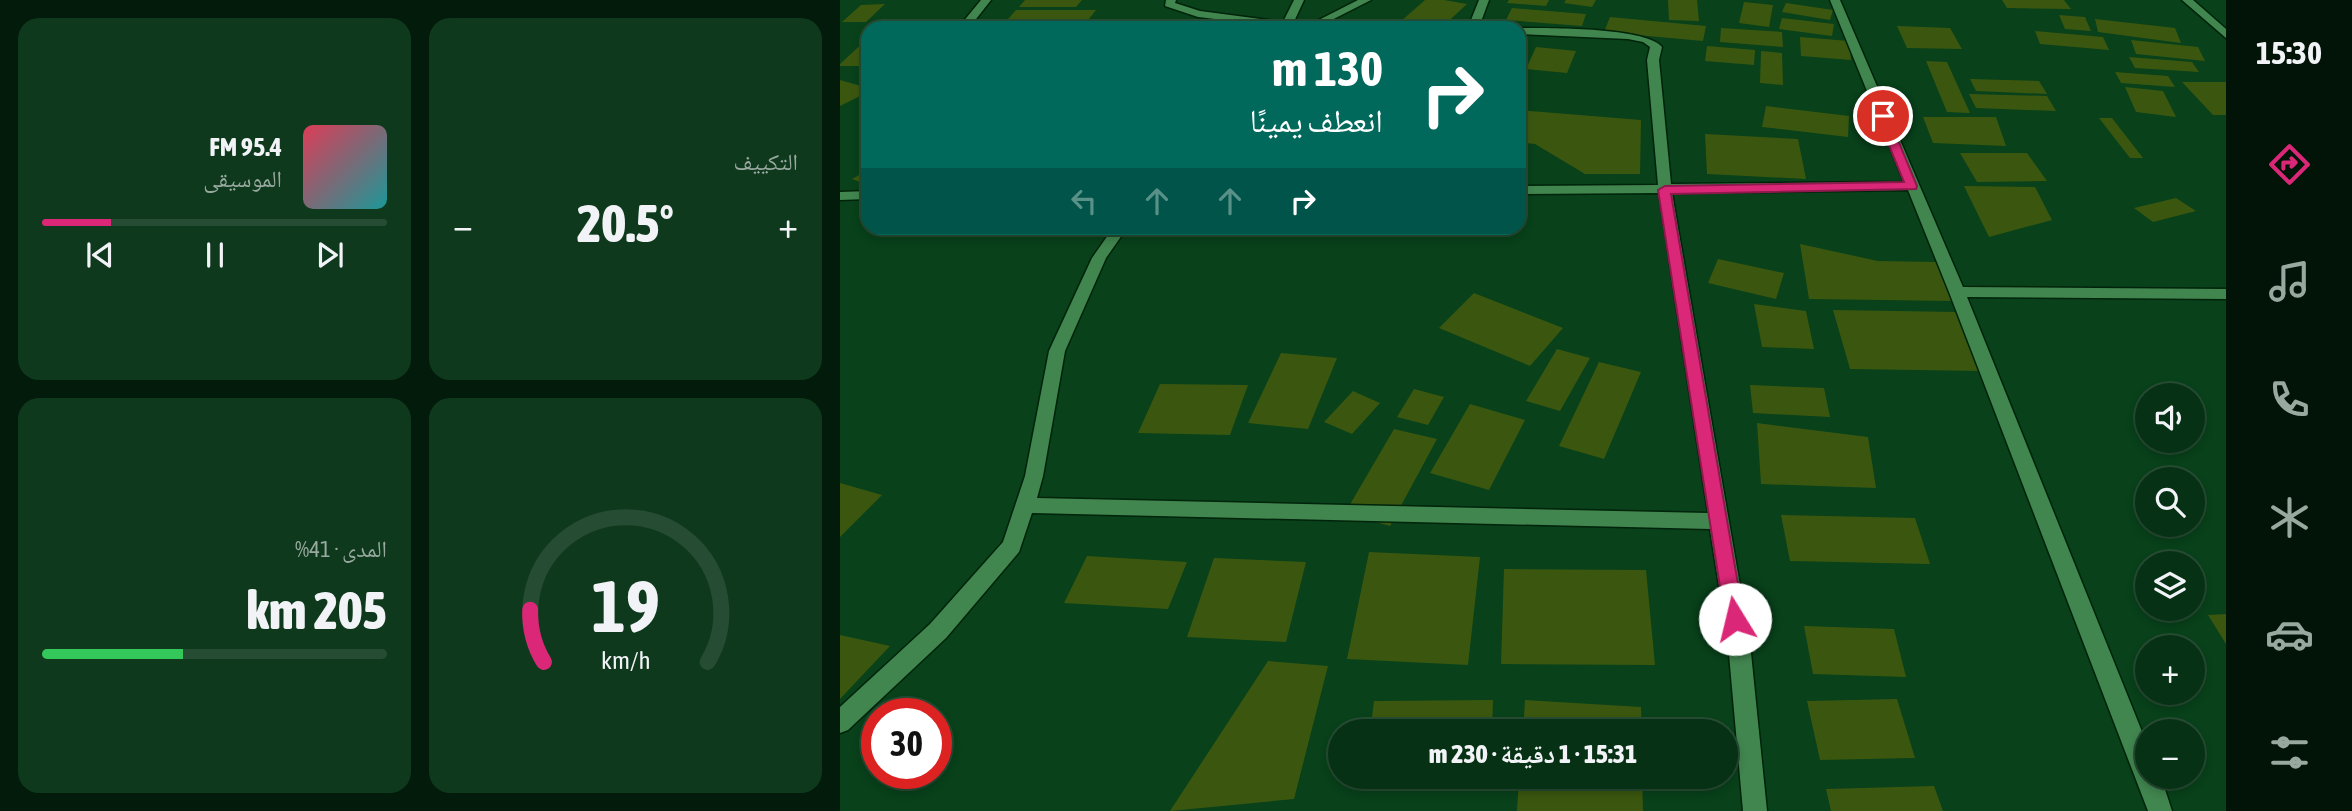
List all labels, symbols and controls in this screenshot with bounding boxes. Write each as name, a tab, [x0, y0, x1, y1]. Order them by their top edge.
text: 15:30	[2256, 34, 2322, 71]
text: 130 m	[1272, 40, 1383, 96]
icon: right	[1407, 49, 1498, 140]
pin	[1853, 86, 1913, 146]
icon: arrive	[1864, 97, 1902, 135]
text: انعطف يمينًا	[1250, 102, 1383, 139]
text: 95.4 FM	[209, 132, 282, 162]
icon: directions	[2265, 140, 2314, 189]
text: التكييف	[733, 149, 798, 175]
text: الموسيقى	[203, 166, 282, 192]
icon: left	[1065, 182, 1103, 220]
icon: ahead	[1138, 182, 1176, 220]
icon: ahead	[1211, 182, 1249, 220]
icon: right	[1284, 182, 1322, 220]
text: 20.5°	[577, 193, 674, 253]
text: −	[453, 203, 473, 246]
text: +	[778, 203, 798, 246]
icon: previous	[81, 236, 119, 274]
icon: pause	[196, 236, 234, 274]
icon: next	[311, 236, 349, 274]
icon: music	[2265, 257, 2314, 306]
icon: phone	[2265, 375, 2314, 424]
map controls	[2135, 383, 2205, 789]
button: sound	[2135, 383, 2205, 453]
button: search	[2135, 467, 2205, 537]
icon: climate	[2265, 493, 2314, 542]
text: المدى · 41%	[295, 536, 387, 562]
button: layers	[2135, 551, 2205, 621]
text: 19	[591, 564, 660, 647]
text: 205 km	[246, 580, 387, 640]
position arrow	[1698, 582, 1772, 656]
icon: car	[2265, 610, 2314, 659]
button: +	[2135, 635, 2205, 705]
text: km/h	[601, 645, 650, 673]
speed limit sign: 30	[861, 698, 952, 789]
button: −	[2135, 719, 2205, 789]
icon: filters	[2265, 728, 2314, 777]
text: 15:31 · 1 دقيقة · 230 m	[1429, 739, 1637, 769]

